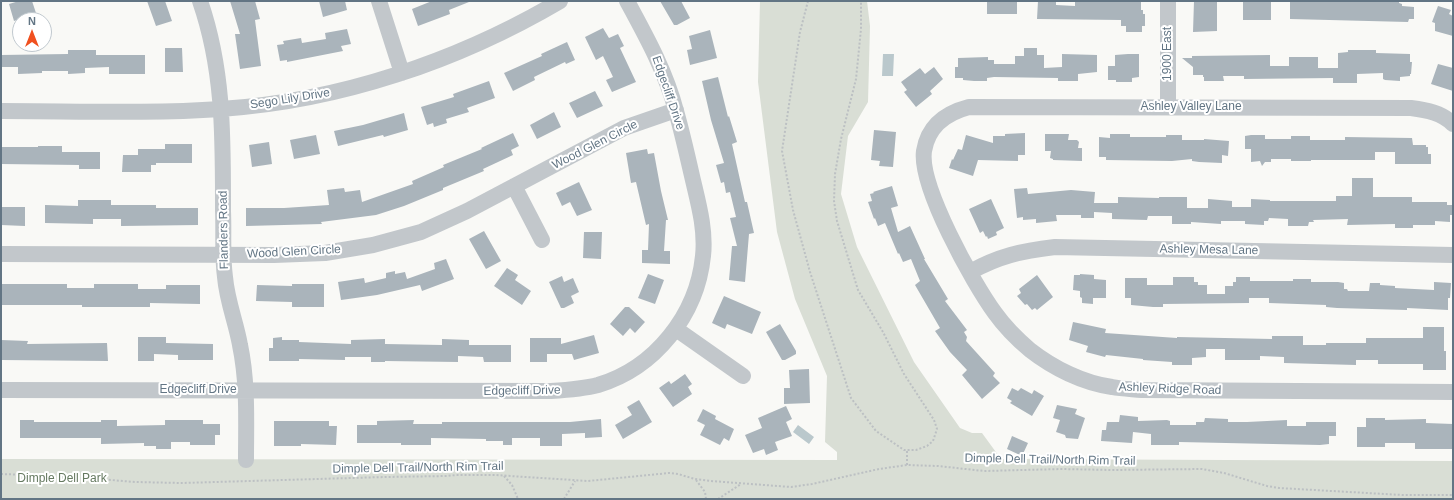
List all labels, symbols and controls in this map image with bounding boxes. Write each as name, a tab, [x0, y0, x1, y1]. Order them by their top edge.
north arrow	[12, 12, 52, 52]
text: N	[28, 15, 36, 27]
street label: 1900 East	[1161, 27, 1175, 81]
street label: Edgecliff Drive	[649, 54, 687, 132]
street label: Sego Lily Drive	[249, 86, 331, 112]
street label: Ashley Valley Lane	[1140, 100, 1242, 114]
street label: Wood Glen Circle	[550, 117, 640, 173]
street label: Flanders Road	[216, 191, 232, 269]
street label: Wood Glen Circle	[247, 242, 341, 262]
street label: Ashley Mesa Lane	[1160, 242, 1258, 258]
street label: Ashley Ridge Road	[1118, 380, 1222, 398]
street label: Edgecliff Drive	[159, 383, 237, 397]
street label: Edgecliff Drive	[483, 383, 561, 399]
street label: Dimple Dell Trail/North Rim Trail	[964, 451, 1136, 469]
street label: Dimple Dell Trail/North Rim Trail	[332, 459, 504, 477]
park label: Dimple Dell Park	[17, 472, 107, 486]

